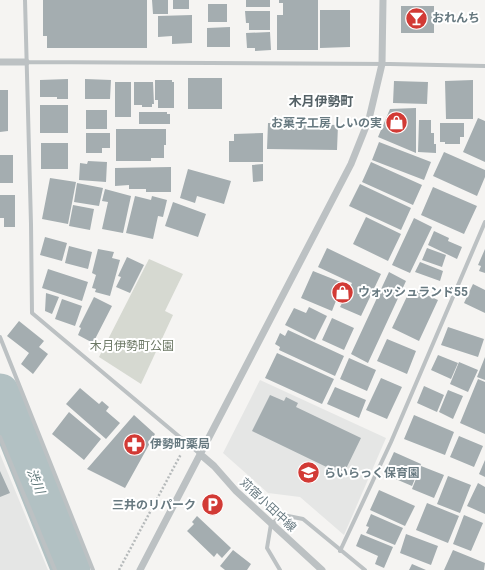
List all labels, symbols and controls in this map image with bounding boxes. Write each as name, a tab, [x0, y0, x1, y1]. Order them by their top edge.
bar icon: おれんち	[403, 5, 429, 31]
place label: おれんち	[432, 11, 480, 25]
district label: 木月伊勢町	[288, 94, 354, 109]
shop icon: お菓子工房 しいの実	[384, 110, 410, 136]
place label: お菓子工房 しいの実	[271, 116, 382, 130]
shop icon: ウォッシュランド55	[330, 279, 356, 305]
place label: ウォッシュランド55	[358, 285, 468, 299]
park label: 木月伊勢町公園	[90, 339, 174, 353]
pharmacy icon: 伊勢町薬局	[121, 431, 147, 457]
place label: 伊勢町薬局	[150, 437, 210, 451]
school or university icon: らいらっく保育園	[295, 460, 321, 486]
water label: 渋川	[24, 466, 49, 498]
place label: らいらっく保育園	[324, 466, 420, 480]
street label: 苅宿小田中線	[237, 475, 299, 535]
parking icon: 三井のリパーク	[199, 492, 225, 518]
place label: 三井のリパーク	[112, 498, 196, 512]

